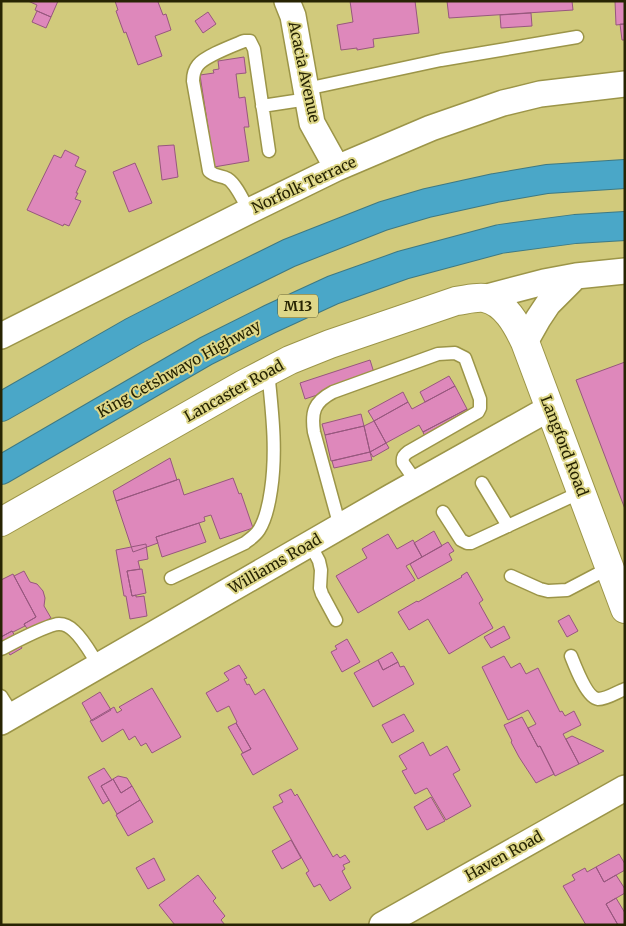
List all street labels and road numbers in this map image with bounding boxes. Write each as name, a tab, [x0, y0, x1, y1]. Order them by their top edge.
street label: Acacia Avenue	[284, 19, 324, 124]
street label: Norfolk Terrace	[248, 152, 359, 217]
road number: M13	[278, 294, 318, 318]
street label: King Cetshwayo Highway	[94, 316, 264, 421]
street label: Lancaster Road	[181, 355, 287, 426]
street label: Langford Road	[537, 393, 592, 499]
street label: Williams Road	[224, 529, 325, 598]
street label: Haven Road	[462, 826, 546, 885]

